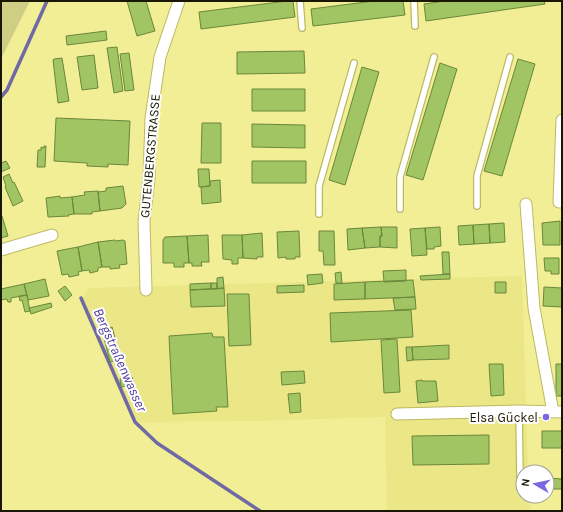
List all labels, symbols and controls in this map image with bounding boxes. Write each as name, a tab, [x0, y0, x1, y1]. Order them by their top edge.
street label: GUTENBERGSTRASSE	[137, 94, 163, 218]
water label: Bergstraßenwasser	[89, 305, 151, 416]
place label: Elsa Gückel	[469, 410, 538, 425]
marker: Elsa Gückel	[541, 412, 551, 422]
north arrow	[515, 464, 555, 504]
text: N	[519, 478, 533, 487]

